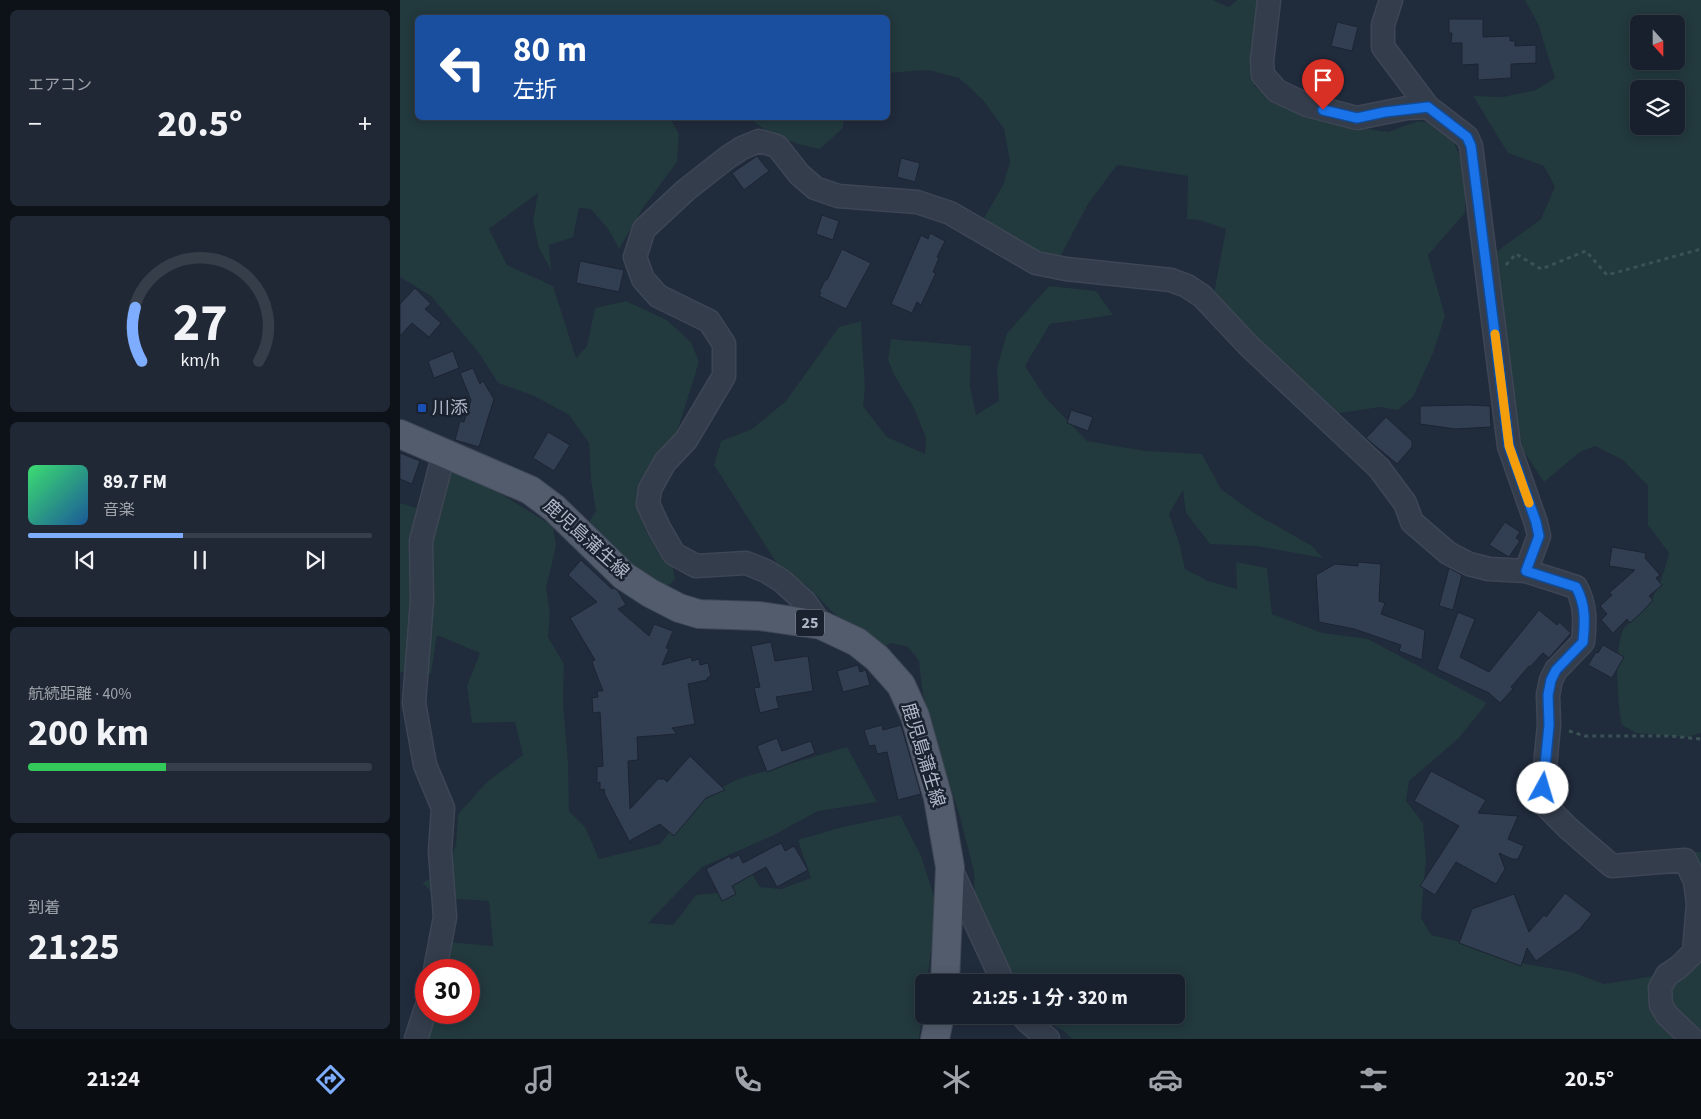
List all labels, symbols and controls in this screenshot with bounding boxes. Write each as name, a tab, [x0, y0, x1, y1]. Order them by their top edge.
north arrow	[1630, 15, 1685, 70]
map controls	[1630, 15, 1685, 135]
text: 80 m	[513, 25, 587, 75]
icon: left	[430, 35, 495, 100]
pin	[1302, 59, 1344, 110]
icon: arrive	[1309, 66, 1337, 94]
text: エアコン	[28, 74, 92, 96]
text: 左折	[513, 74, 557, 106]
button: layers	[1630, 80, 1685, 135]
text: 20.5°	[157, 97, 243, 151]
text: −	[28, 104, 42, 144]
text: +	[358, 104, 372, 144]
text: 27	[173, 287, 227, 361]
text: km/h	[180, 348, 220, 373]
place label: 川添	[432, 396, 468, 421]
marker: 川添	[416, 402, 428, 414]
text: 89.7 FM	[103, 469, 167, 496]
street label: 鹿児島蒲生線	[538, 494, 634, 584]
text: 音楽	[103, 499, 135, 521]
icon: previous	[71, 546, 99, 574]
icon: pause	[186, 546, 214, 574]
icon: next	[301, 546, 329, 574]
road number: 25	[796, 610, 824, 636]
text: 航続距離 · 40%	[28, 683, 131, 705]
street label: 鹿児島蒲生線	[895, 700, 951, 810]
text: 200 km	[28, 706, 149, 760]
position arrow	[1516, 761, 1568, 813]
text: 到着	[28, 897, 60, 919]
text: 21:25	[28, 920, 120, 974]
speed limit sign: 30	[415, 959, 480, 1024]
text: 21:25 · 1 分 · 320 m	[972, 985, 1128, 1012]
icon: directions	[313, 1062, 348, 1097]
icon: music	[522, 1062, 557, 1097]
icon: phone	[730, 1062, 765, 1097]
icon: climate	[939, 1062, 974, 1097]
icon: car	[1148, 1062, 1183, 1097]
icon: filters	[1356, 1062, 1391, 1097]
text: 21:24	[87, 1063, 140, 1095]
text: 20.5°	[1565, 1063, 1614, 1095]

